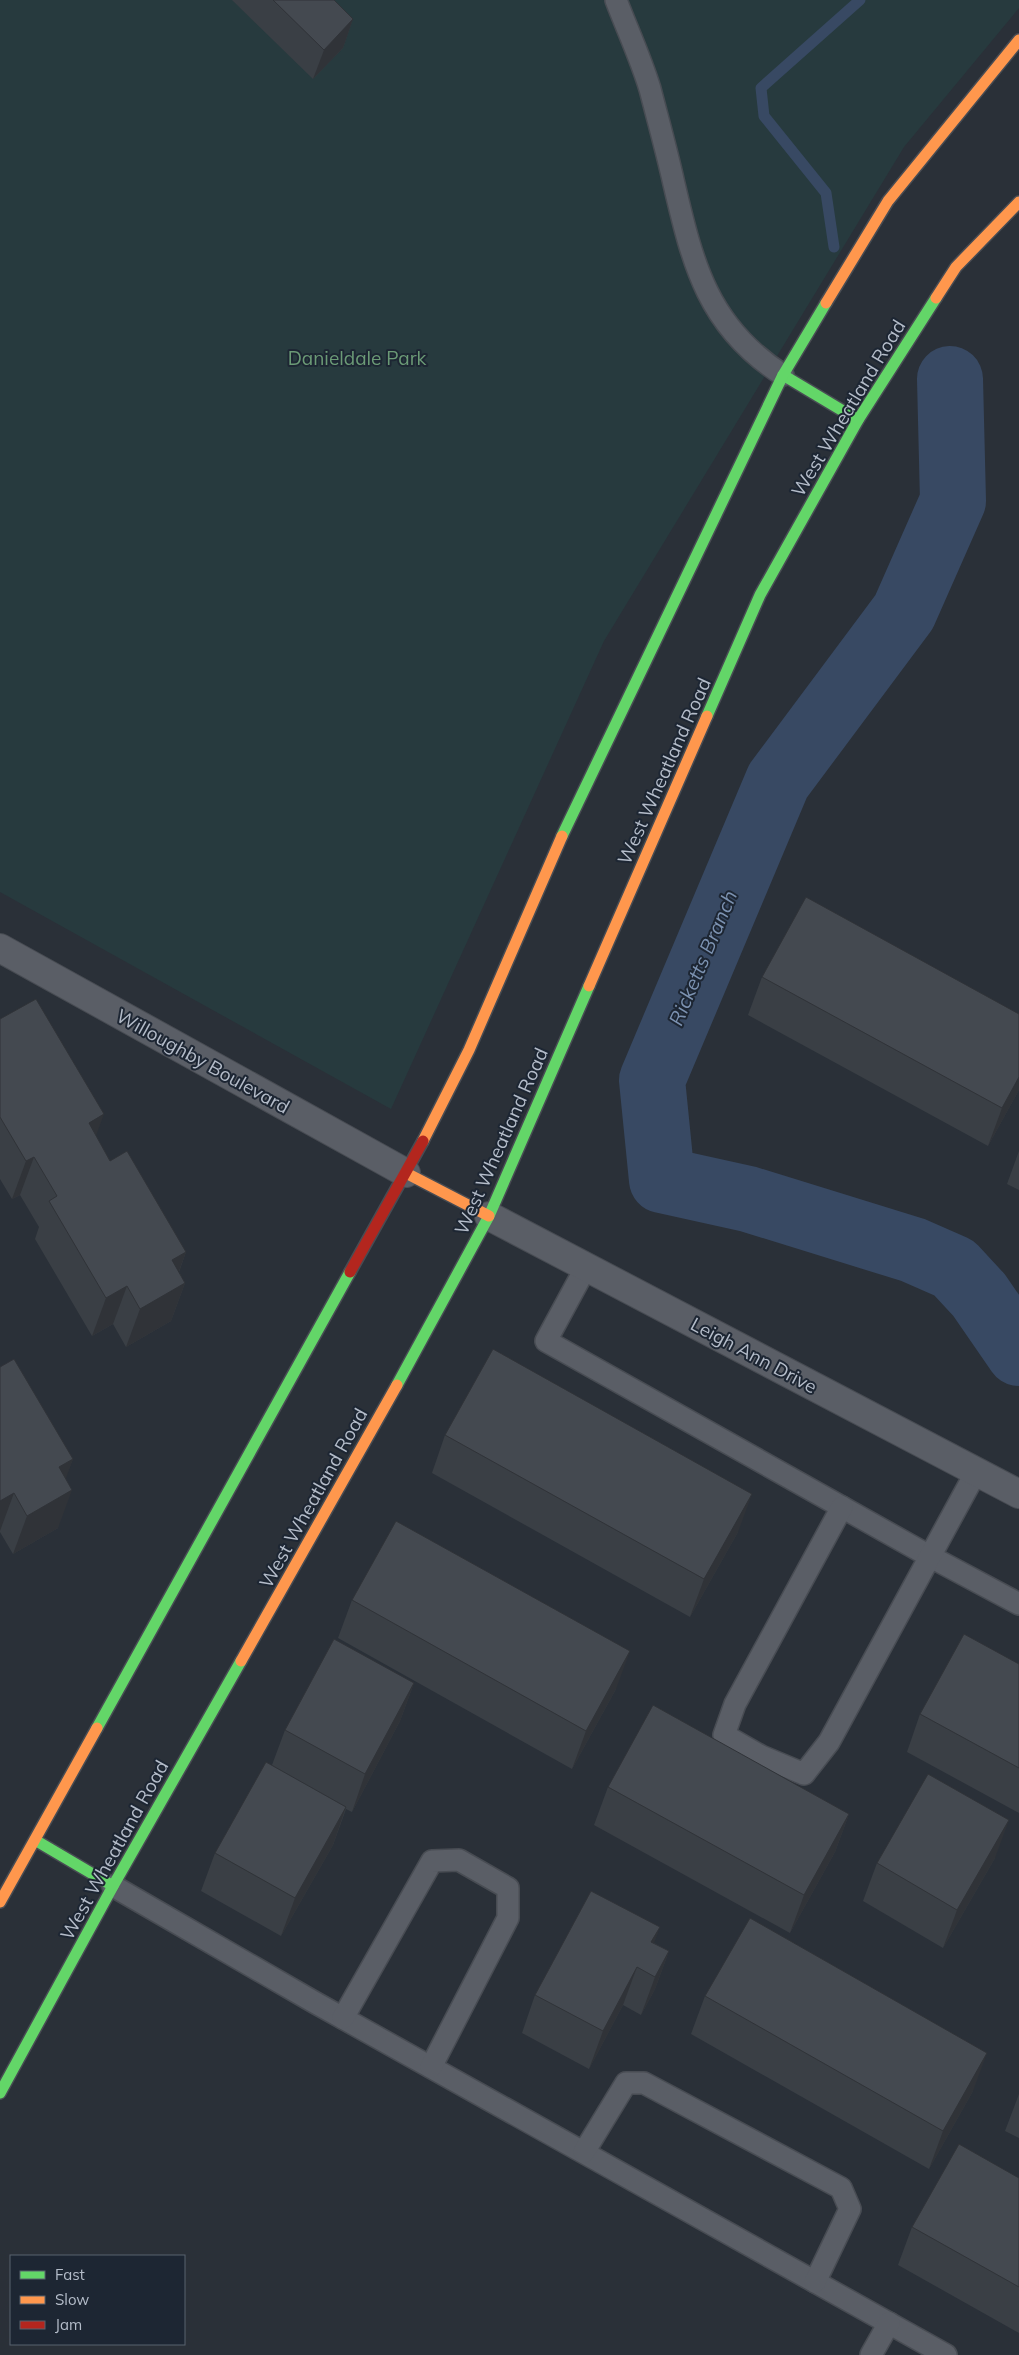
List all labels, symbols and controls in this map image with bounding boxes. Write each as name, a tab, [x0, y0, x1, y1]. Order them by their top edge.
street label: West Wheatland Road	[786, 315, 910, 501]
park label: Danieldale Park	[288, 346, 427, 370]
street label: West Wheatland Road	[612, 674, 716, 868]
water label: Ricketts Branch	[663, 886, 742, 1029]
street label: Willoughby Boulevard	[112, 1003, 294, 1119]
street label: West Wheatland Road	[449, 1044, 553, 1238]
street label: Leigh Ann Drive	[687, 1312, 821, 1398]
street label: West Wheatland Road	[254, 1404, 372, 1592]
street label: West Wheatland Road	[55, 1756, 173, 1944]
legend	[10, 2255, 185, 2345]
text: Fast	[55, 2265, 85, 2284]
text: Slow	[55, 2290, 89, 2309]
text: Jam	[55, 2315, 82, 2334]

